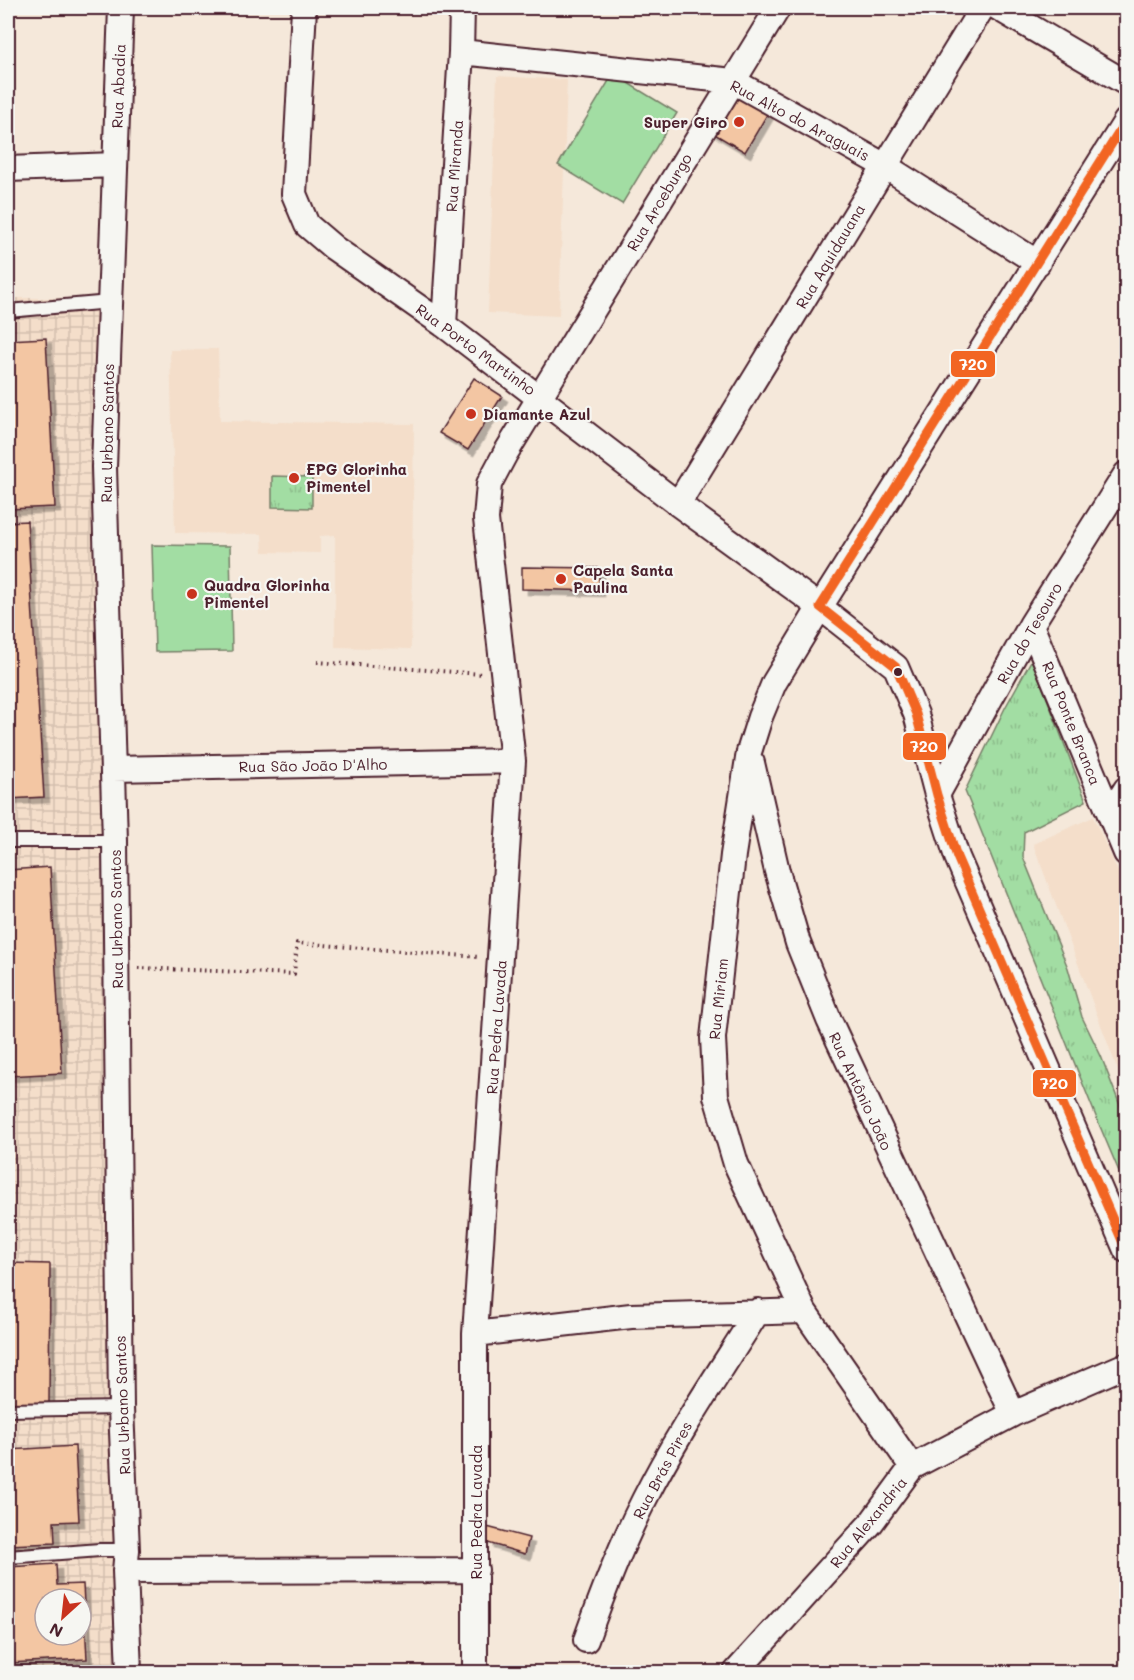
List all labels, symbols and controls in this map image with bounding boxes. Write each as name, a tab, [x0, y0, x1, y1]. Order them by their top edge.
street label: Rua Abadia	[107, 43, 129, 129]
street label: Rua Alto do Araguais	[727, 75, 873, 165]
place label: Super Giro	[644, 112, 727, 132]
marker: Super Giro	[732, 115, 746, 129]
street label: Rua Miranda	[441, 119, 467, 213]
street label: Rua Arceburgo	[622, 149, 696, 255]
street label: Rua Aquidauana	[791, 200, 869, 312]
street label: Rua Porto Martinho	[412, 299, 540, 399]
line badge: 720	[950, 350, 996, 378]
text: 720	[959, 353, 987, 374]
street label: Rua Urbano Santos	[96, 363, 118, 503]
place label: Diamante Azul	[483, 404, 590, 424]
marker: Diamante Azul	[464, 407, 478, 421]
place label: EPG Glorinha Pimentel	[306, 459, 407, 496]
marker: EPG Glorinha Pimentel	[287, 471, 301, 485]
place label: Capela Santa Paulina	[573, 560, 673, 597]
marker: Capela Santa Paulina	[554, 572, 568, 586]
place label: Quadra Glorinha Pimentel	[204, 575, 330, 612]
street label: Rua do Tesouro	[992, 579, 1066, 687]
marker: Quadra Glorinha Pimentel	[185, 587, 199, 601]
street label: Rua Ponte Branca	[1038, 658, 1106, 788]
unlabelled marker	[892, 666, 904, 678]
line badge: 720	[902, 732, 947, 761]
text: 720	[910, 735, 938, 756]
street label: Rua São João D'Alho	[238, 754, 388, 776]
street label: Rua Urbano Santos	[105, 849, 127, 989]
street label: Rua Miriam	[704, 957, 732, 1041]
street label: Rua Pedra Lavada	[481, 959, 511, 1095]
street label: Rua Antônio João	[825, 1029, 897, 1153]
line badge: 720	[1032, 1069, 1077, 1098]
text: 720	[1040, 1072, 1068, 1093]
street label: Rua Urbano Santos	[110, 1335, 134, 1475]
street label: Rua Brás Pires	[628, 1418, 696, 1522]
street label: Rua Pedra Lavada	[466, 1445, 486, 1579]
street label: Rua Alexandria	[825, 1472, 911, 1572]
north arrow	[33, 1587, 93, 1647]
text: N	[46, 1619, 66, 1643]

